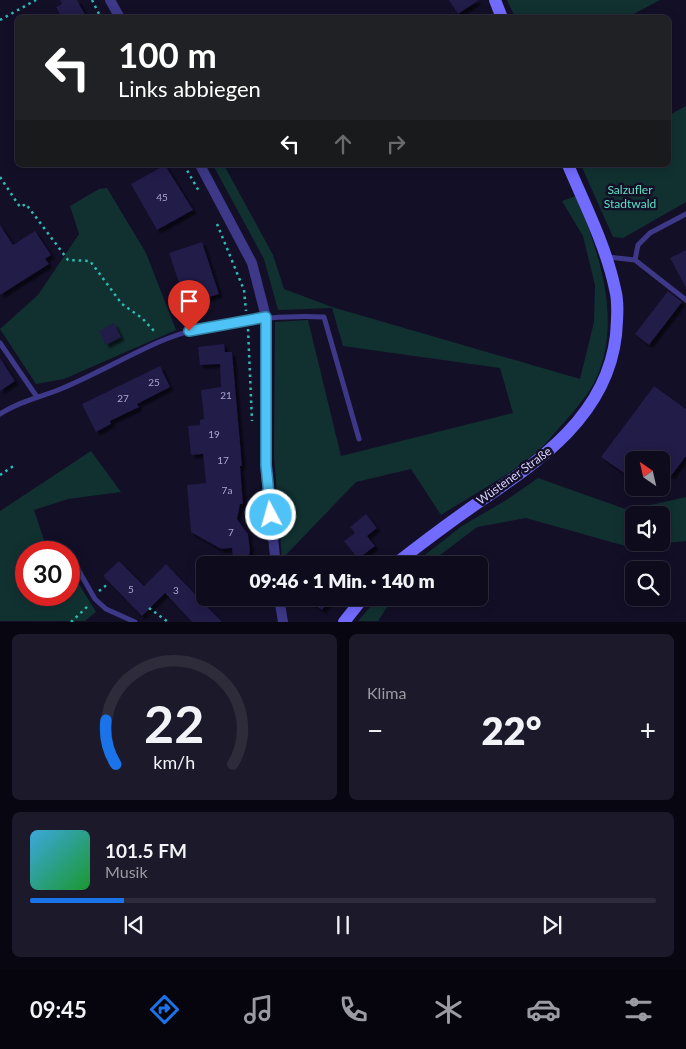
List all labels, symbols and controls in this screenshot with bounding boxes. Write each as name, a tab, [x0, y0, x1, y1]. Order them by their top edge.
text: 100 m	[118, 33, 217, 75]
icon: left	[35, 35, 100, 100]
text: Links abbiegen	[118, 75, 261, 102]
icon: left	[276, 130, 304, 158]
icon: ahead	[329, 130, 357, 158]
icon: right	[382, 130, 410, 158]
park label: Salzufler Stadtwald	[604, 182, 656, 211]
house number: 45	[156, 191, 168, 203]
pin	[168, 280, 210, 331]
icon: arrive	[175, 287, 203, 315]
house number: 25	[148, 376, 160, 388]
house number: 21	[220, 389, 232, 401]
house number: 27	[117, 392, 129, 404]
house number: 19	[208, 428, 220, 440]
street label: Wüstener Straße	[473, 443, 554, 508]
north arrow	[625, 451, 670, 496]
map controls	[625, 451, 670, 606]
house number: 17	[217, 454, 229, 466]
house number: 7a	[222, 484, 232, 496]
position arrow	[244, 488, 296, 540]
button: sound	[625, 506, 670, 551]
house number: 7	[228, 526, 234, 538]
speed limit sign: 30	[15, 541, 80, 606]
button: search	[625, 561, 670, 606]
text: 09:46 · 1 Min. · 140 m	[249, 569, 435, 592]
house number: 5	[128, 583, 134, 595]
house number: 3	[173, 584, 179, 596]
text: Klima	[367, 683, 406, 702]
text: 22	[144, 692, 205, 754]
text: 22°	[482, 707, 541, 753]
text: −	[367, 713, 383, 747]
text: +	[640, 713, 656, 747]
text: km/h	[154, 751, 195, 773]
text: 101.5 FM	[105, 839, 187, 862]
text: Musik	[105, 862, 148, 881]
icon: previous	[120, 911, 148, 939]
icon: pause	[329, 911, 357, 939]
icon: next	[538, 911, 566, 939]
icon: directions	[147, 992, 182, 1027]
icon: music	[241, 992, 276, 1027]
icon: phone	[336, 992, 371, 1027]
icon: climate	[431, 992, 466, 1027]
icon: car	[526, 992, 561, 1027]
icon: filters	[621, 992, 656, 1027]
text: 09:45	[30, 996, 87, 1023]

